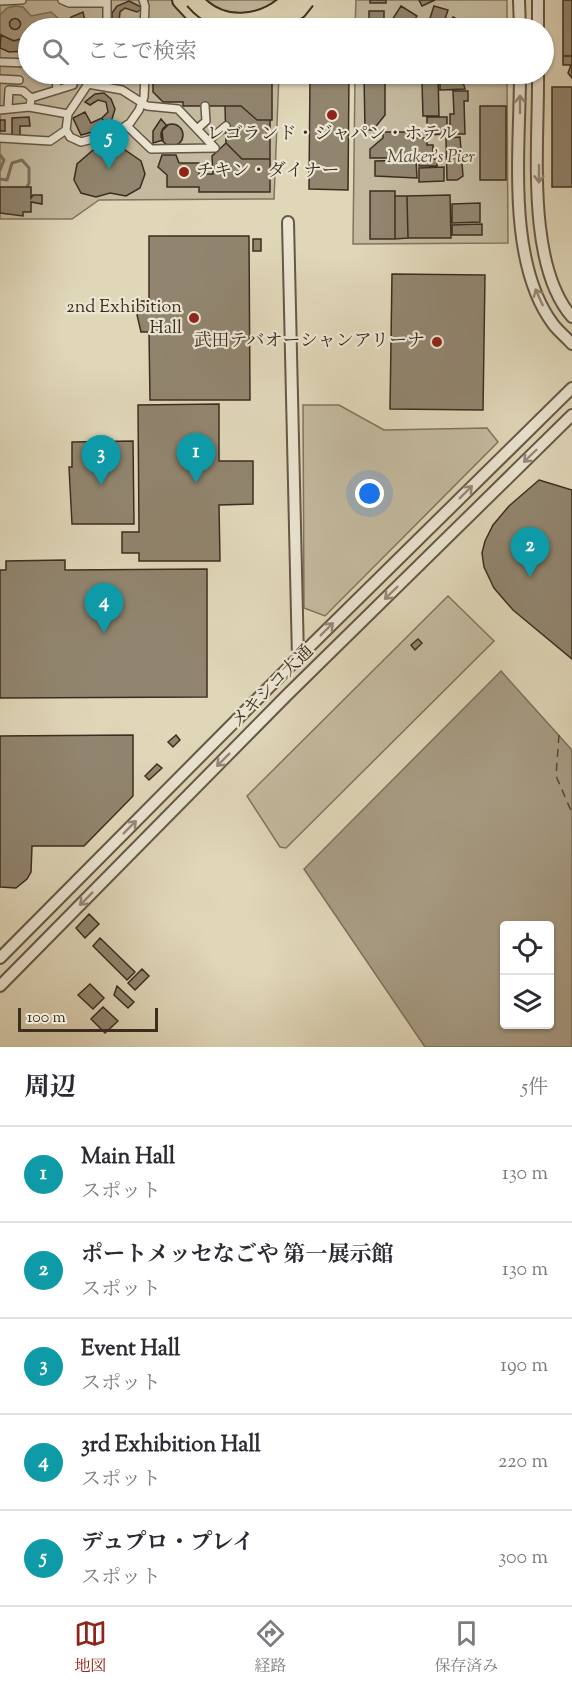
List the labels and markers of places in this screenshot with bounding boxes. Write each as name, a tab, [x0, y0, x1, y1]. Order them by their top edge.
marker: レゴランド・ジャパン・ホテル	[325, 108, 339, 122]
pin: 5	[90, 120, 128, 169]
place label: レゴランド・ジャパン・ホテル	[207, 122, 457, 148]
place label: チキン・ダイナー	[196, 159, 339, 185]
marker: チキン・ダイナー	[177, 165, 191, 179]
place label: 2nd Exhibition Hall	[66, 295, 182, 342]
marker: 2nd Exhibition Hall	[187, 311, 201, 325]
place label: 武田テバオーシャンアリーナ	[194, 329, 425, 355]
marker: 武田テバオーシャンアリーナ	[430, 335, 444, 349]
pin: 1	[176, 434, 216, 483]
pin: 3	[82, 436, 120, 485]
pin: 2	[510, 528, 550, 577]
pin: 4	[84, 584, 124, 633]

